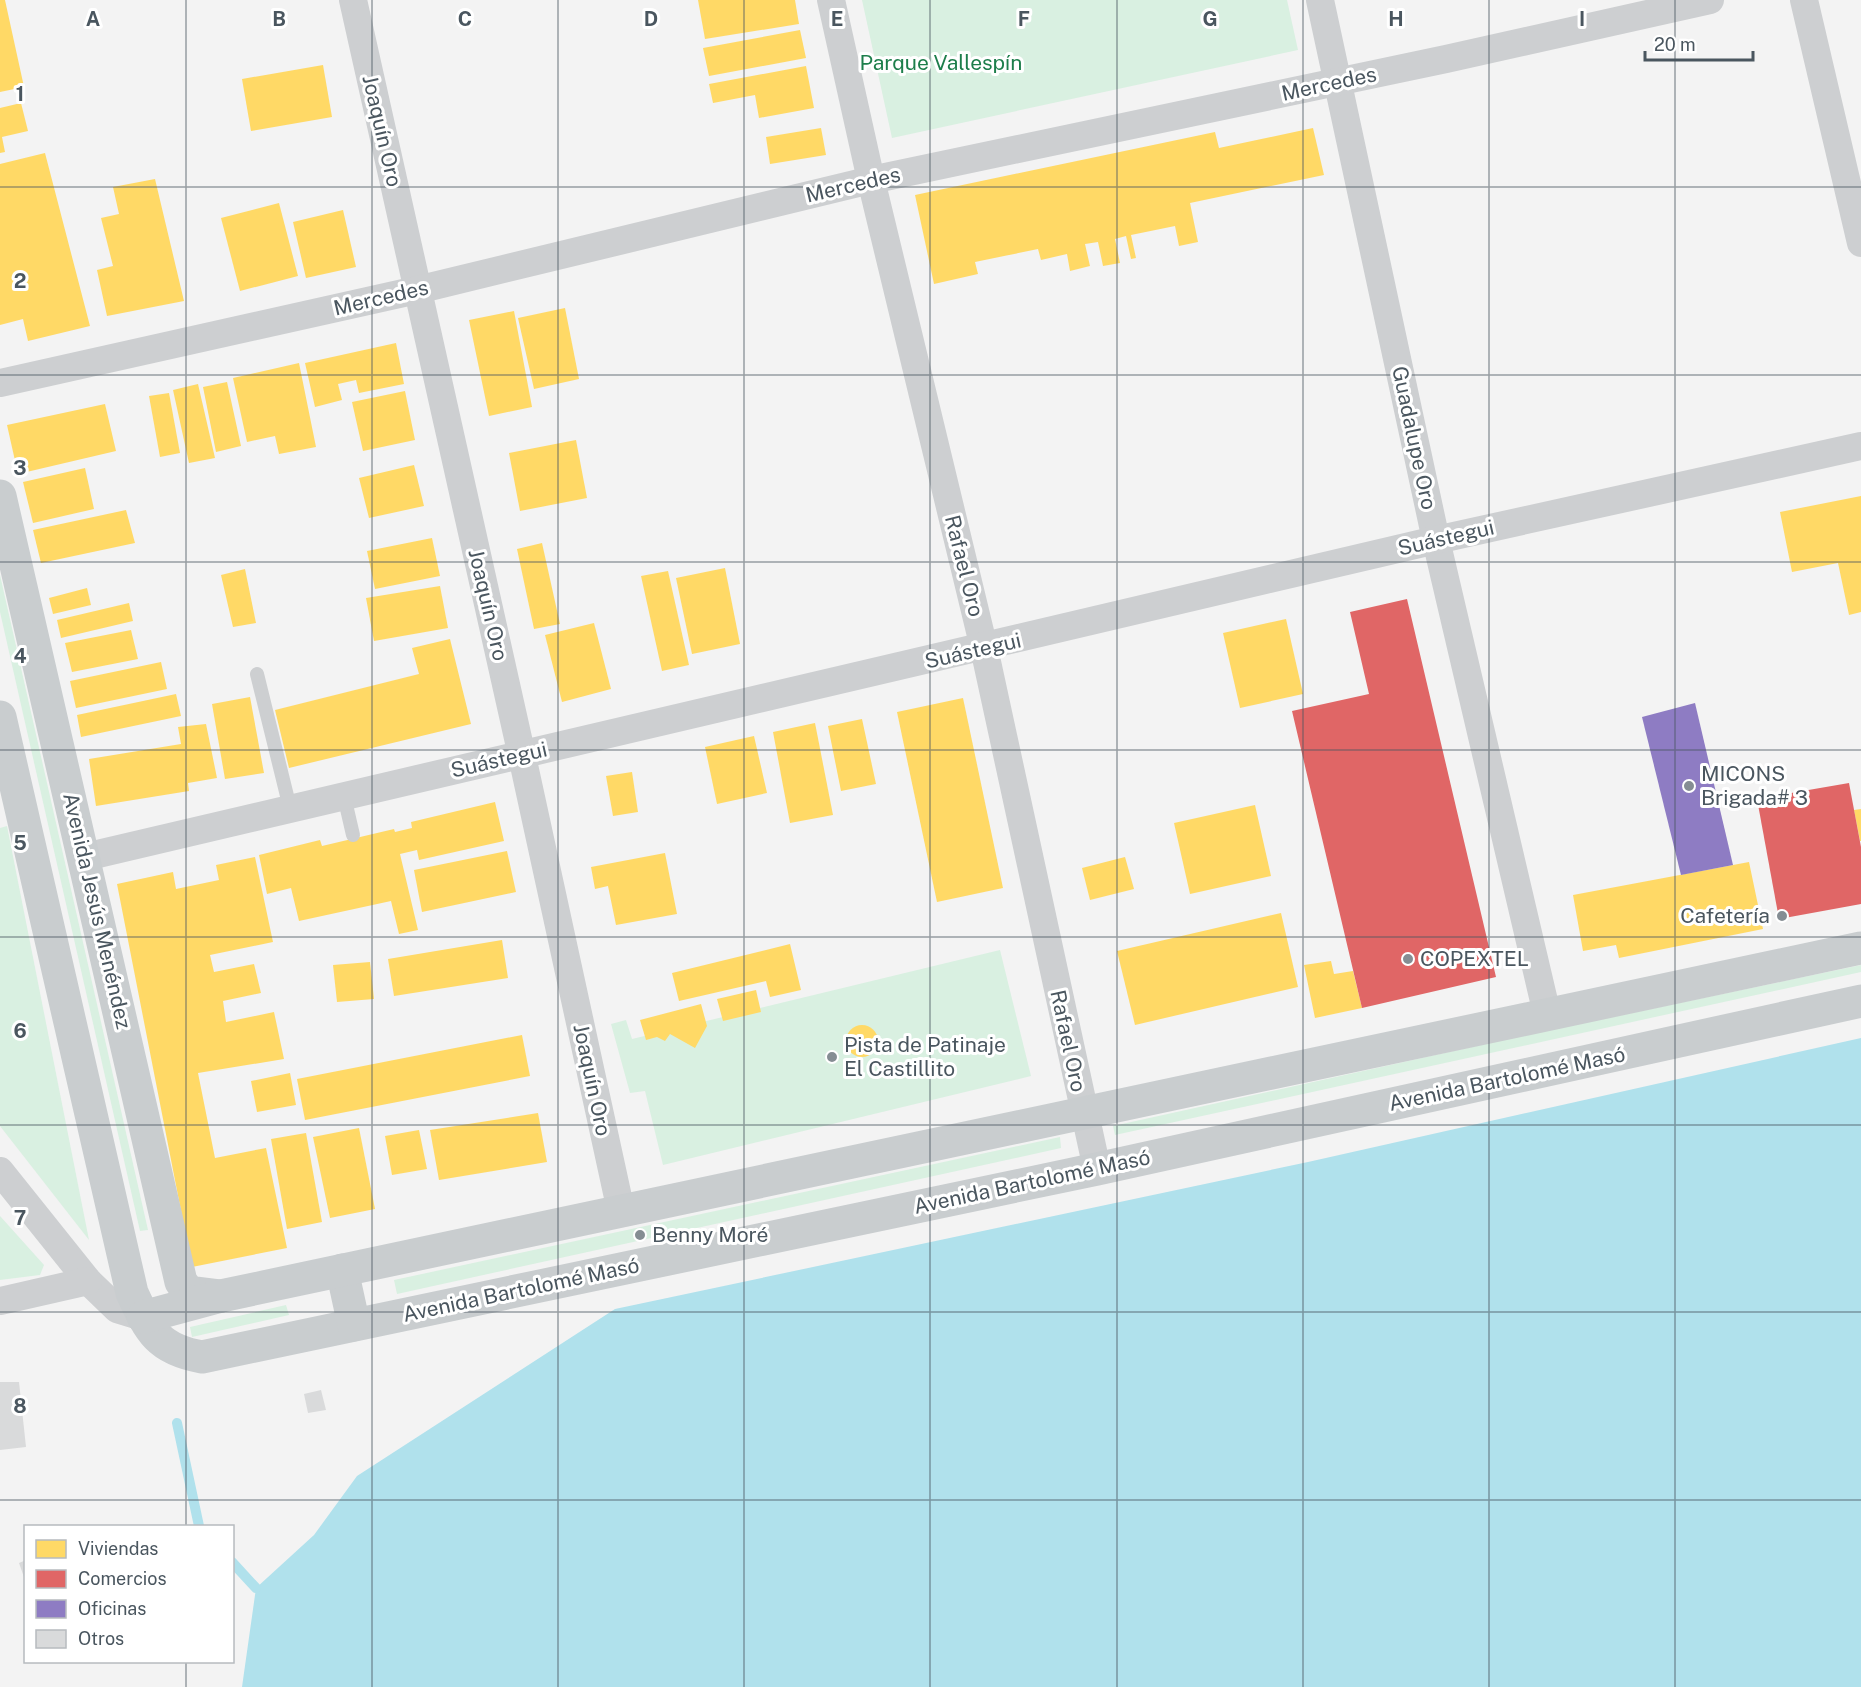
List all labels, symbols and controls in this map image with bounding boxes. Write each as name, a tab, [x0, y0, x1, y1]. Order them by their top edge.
text: A	[86, 7, 100, 31]
text: B	[272, 7, 286, 31]
text: C	[458, 7, 472, 31]
text: D	[644, 7, 658, 31]
text: E	[831, 7, 843, 31]
text: F	[1018, 7, 1030, 31]
text: G	[1202, 7, 1218, 31]
text: H	[1388, 7, 1404, 31]
text: I	[1579, 7, 1585, 31]
scale bar	[1645, 24, 1753, 62]
text: 20 m	[1654, 34, 1696, 55]
park label: Parque Vallespín	[860, 50, 1022, 75]
street label: Mercedes	[1279, 61, 1379, 106]
street label: Joaquín Oro	[357, 73, 407, 189]
text: 1	[16, 82, 24, 106]
street label: Mercedes	[803, 161, 903, 208]
text: 2	[14, 269, 26, 293]
street label: Mercedes	[331, 274, 431, 321]
street label: Guadalupe Oro	[1387, 364, 1442, 512]
text: 3	[13, 456, 27, 480]
street label: Rafael Oro	[940, 512, 989, 619]
street label: Suástegui	[1395, 514, 1497, 561]
street label: Joaquín Oro	[463, 547, 513, 663]
street label: Suástegui	[922, 627, 1024, 674]
text: 4	[13, 644, 27, 668]
street label: Suástegui	[448, 736, 550, 783]
place label: MICONS Brigada# 3	[1701, 761, 1808, 810]
marker: MICONS Brigada# 3	[1682, 779, 1696, 793]
street label: Avenida Jesús Menéndez	[58, 790, 137, 1031]
text: 5	[13, 831, 27, 855]
place label: Cafetería	[1680, 903, 1770, 928]
marker: Cafetería	[1775, 909, 1789, 923]
place label: COPEXTEL	[1420, 946, 1529, 971]
marker: COPEXTEL	[1401, 952, 1415, 966]
street label: Rafael Oro	[1045, 988, 1092, 1094]
text: 6	[13, 1019, 27, 1043]
street label: Joaquín Oro	[568, 1022, 617, 1138]
place label: Pista de Patinaje El Castillito	[844, 1032, 1006, 1081]
street label: Avenida Bartolomé Masó	[1386, 1041, 1627, 1116]
marker: Pista de Patinaje El Castillito	[825, 1050, 839, 1064]
street label: Avenida Bartolomé Masó	[911, 1144, 1152, 1219]
text: 7	[14, 1206, 26, 1230]
place label: Benny Moré	[652, 1222, 768, 1247]
marker: Benny Moré	[633, 1228, 647, 1242]
street label: Avenida Bartolomé Masó	[400, 1252, 641, 1327]
text: 8	[13, 1394, 27, 1418]
legend	[24, 1525, 234, 1663]
text: Viviendas	[78, 1538, 158, 1559]
text: Comercios	[78, 1568, 167, 1589]
text: Oficinas	[78, 1598, 146, 1619]
text: Otros	[78, 1628, 124, 1649]

